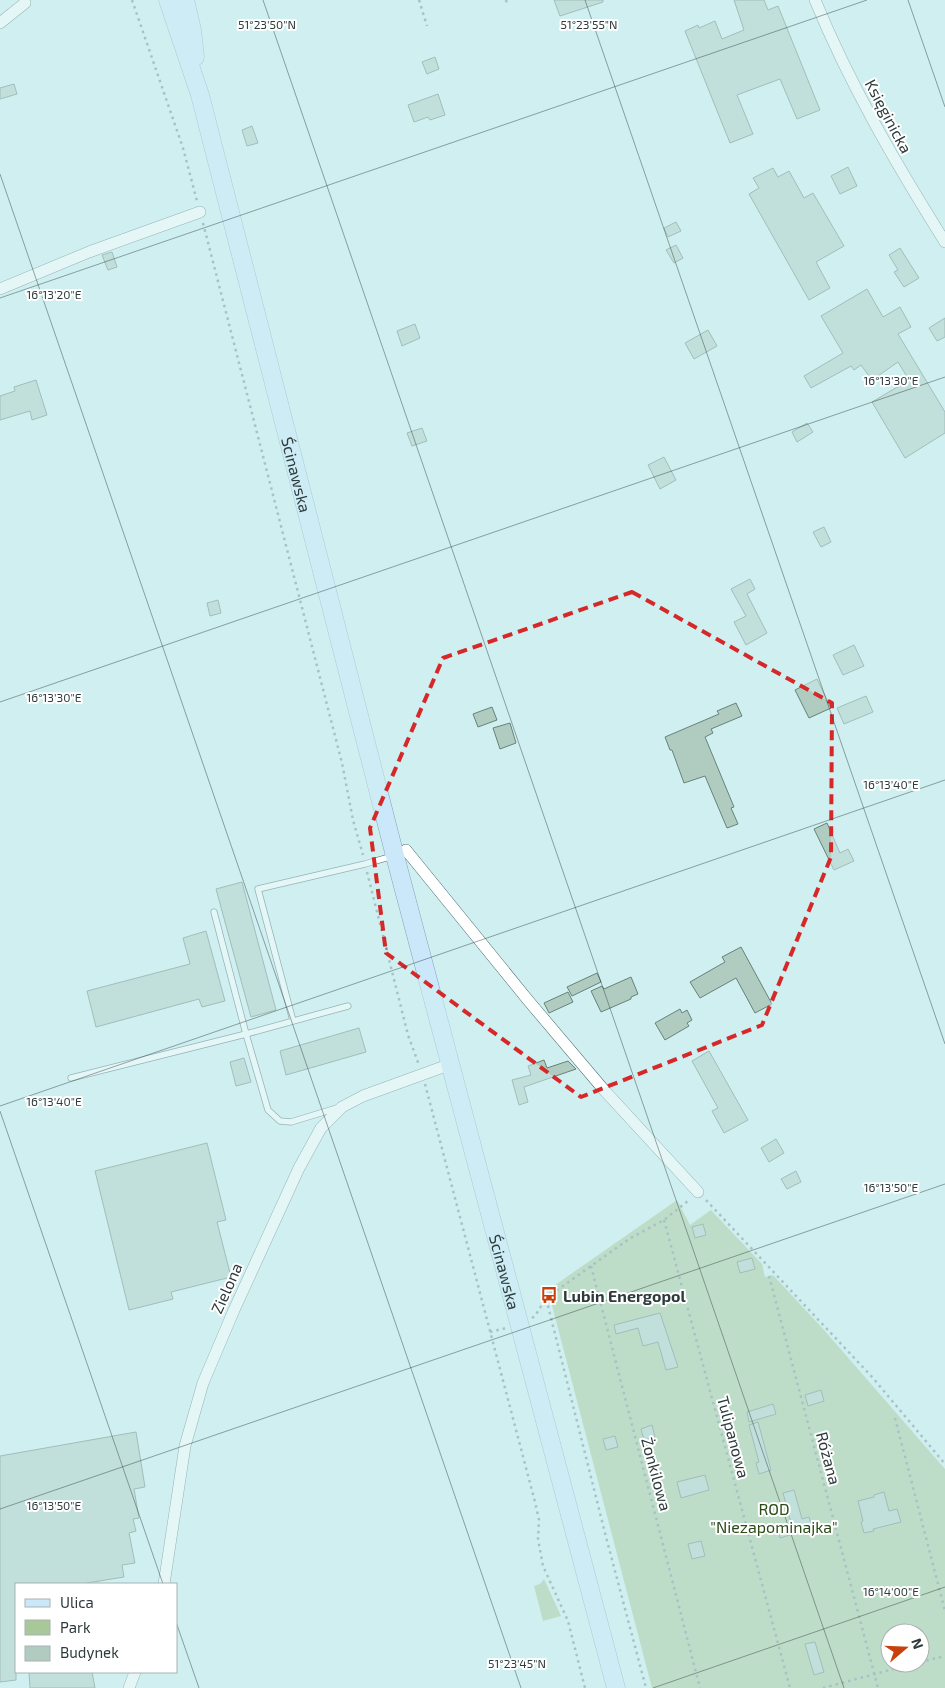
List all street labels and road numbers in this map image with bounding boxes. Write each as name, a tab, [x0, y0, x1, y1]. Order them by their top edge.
street label: Księginicka	[862, 76, 916, 156]
street label: Ścinawska	[278, 435, 316, 514]
street label: Ścinawska	[486, 1232, 525, 1311]
street label: Zielona	[206, 1260, 246, 1316]
street label: Tulipanowa	[714, 1394, 754, 1480]
street label: Różana	[813, 1430, 845, 1486]
street label: Żonkilowa	[638, 1435, 676, 1513]

